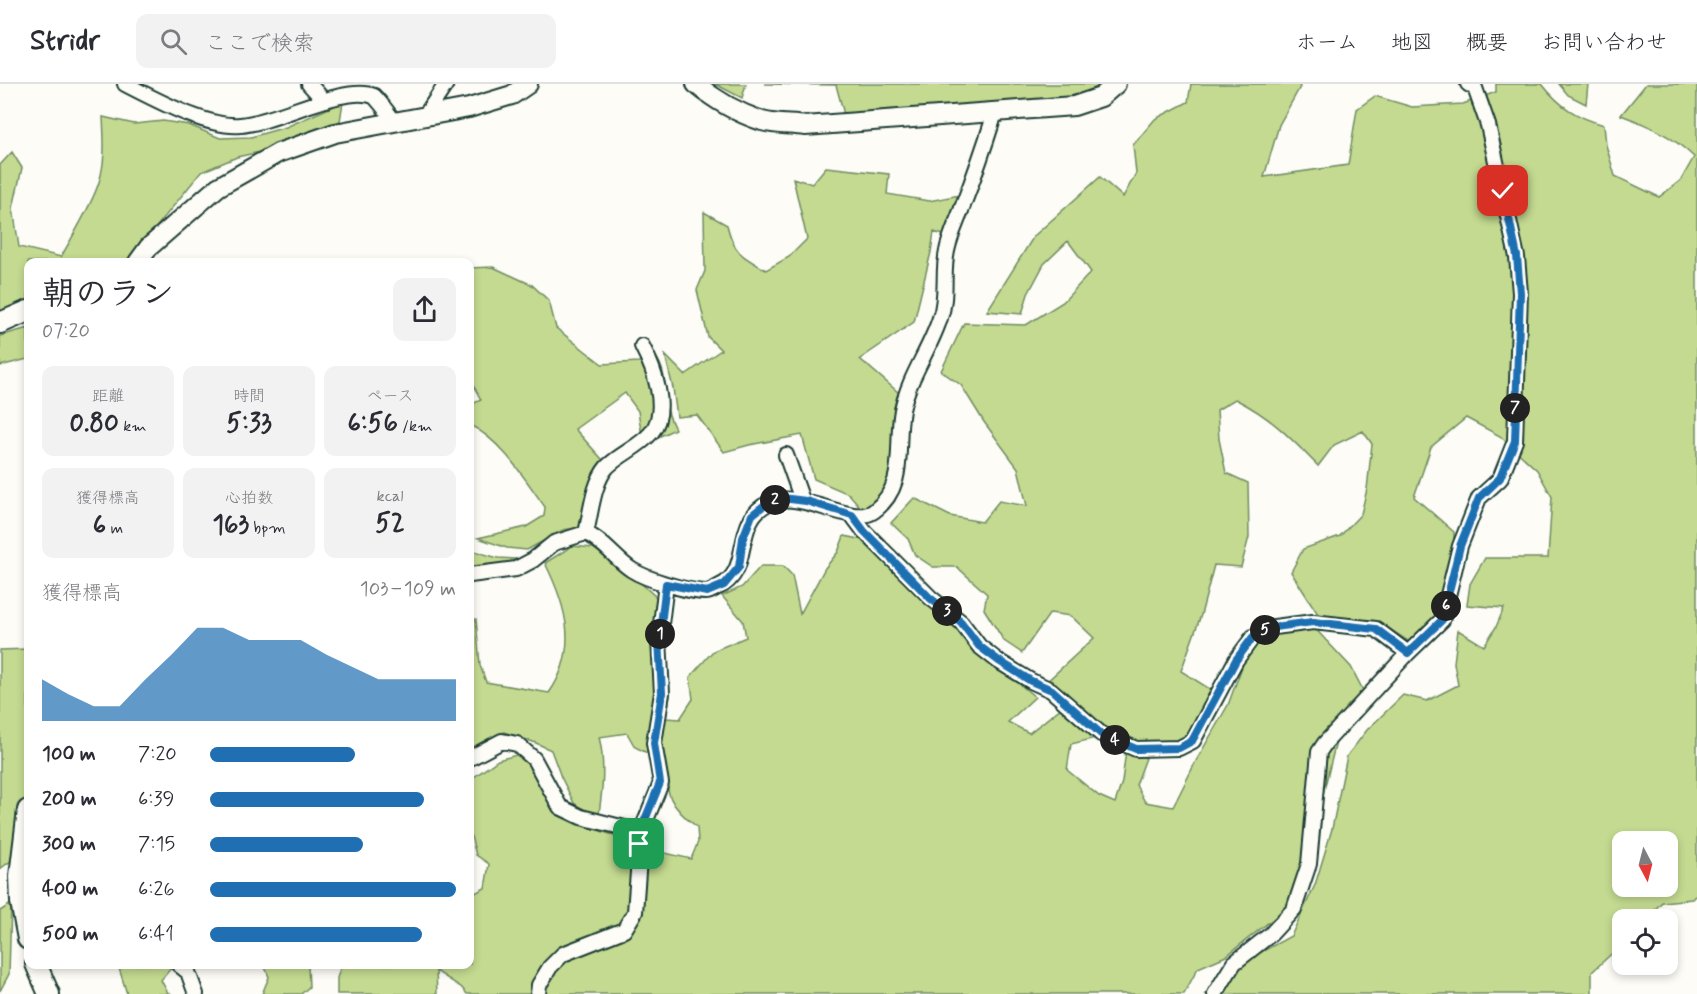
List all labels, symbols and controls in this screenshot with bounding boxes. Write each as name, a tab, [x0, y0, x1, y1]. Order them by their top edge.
search box	[136, 14, 556, 68]
text: Stridr	[30, 23, 100, 60]
icon: search	[157, 25, 190, 58]
text: ホーム	[1296, 29, 1358, 57]
text: 地図	[1391, 29, 1433, 57]
text: 概要	[1466, 29, 1508, 57]
text: お問い合わせ	[1541, 29, 1667, 57]
text: ここで検索	[205, 30, 315, 58]
pin	[1477, 165, 1528, 216]
icon: check	[1486, 174, 1519, 207]
text: 朝のラン	[42, 273, 174, 317]
button: share	[393, 278, 456, 341]
text: 07:20	[42, 318, 90, 345]
text: 距離	[92, 386, 124, 407]
text: 時間	[233, 386, 265, 407]
text: ペース	[366, 386, 414, 407]
pin: 7	[1500, 393, 1530, 423]
text: 7	[1510, 397, 1520, 418]
text: 0.80	[69, 407, 119, 441]
text: 5:33	[226, 407, 272, 441]
text: 6:56	[348, 407, 398, 441]
text: km	[119, 416, 147, 437]
text: /km	[398, 416, 432, 437]
pin: 2	[760, 485, 790, 515]
text: kcal	[377, 486, 403, 507]
text: 獲得標高	[76, 488, 140, 509]
text: 心拍数	[225, 488, 273, 509]
text: 2	[771, 489, 779, 510]
text: 52	[375, 507, 405, 541]
text: 6	[93, 509, 106, 543]
text: 163	[212, 509, 249, 543]
text: m	[106, 518, 123, 539]
text: bpm	[249, 518, 286, 539]
text: 103–109 m	[360, 576, 456, 603]
text: 獲得標高	[42, 580, 122, 607]
pin: 6	[1431, 591, 1461, 621]
text: 6	[1442, 595, 1450, 616]
pin: 3	[932, 596, 962, 626]
text: 3	[943, 600, 951, 621]
pin: 5	[1250, 615, 1280, 645]
pin: 1	[645, 619, 675, 649]
text: 5	[1260, 619, 1270, 640]
text: 1	[656, 623, 664, 644]
pin: 4	[1100, 725, 1130, 755]
text: 4	[1110, 729, 1120, 750]
text: 100 m	[42, 741, 96, 768]
text: 7:20	[138, 741, 177, 768]
text: 200 m	[42, 786, 97, 813]
text: 6:39	[138, 786, 175, 813]
pin	[613, 818, 664, 869]
icon: arrive	[622, 827, 655, 860]
text: 300 m	[42, 831, 96, 858]
text: 7:15	[138, 831, 175, 858]
north arrow	[1612, 831, 1678, 897]
map controls	[1612, 831, 1678, 975]
text: 400 m	[42, 876, 98, 903]
text: 6:26	[138, 876, 174, 903]
button: locate	[1612, 909, 1678, 975]
text: 500 m	[42, 921, 99, 948]
text: 6:41	[138, 921, 174, 948]

